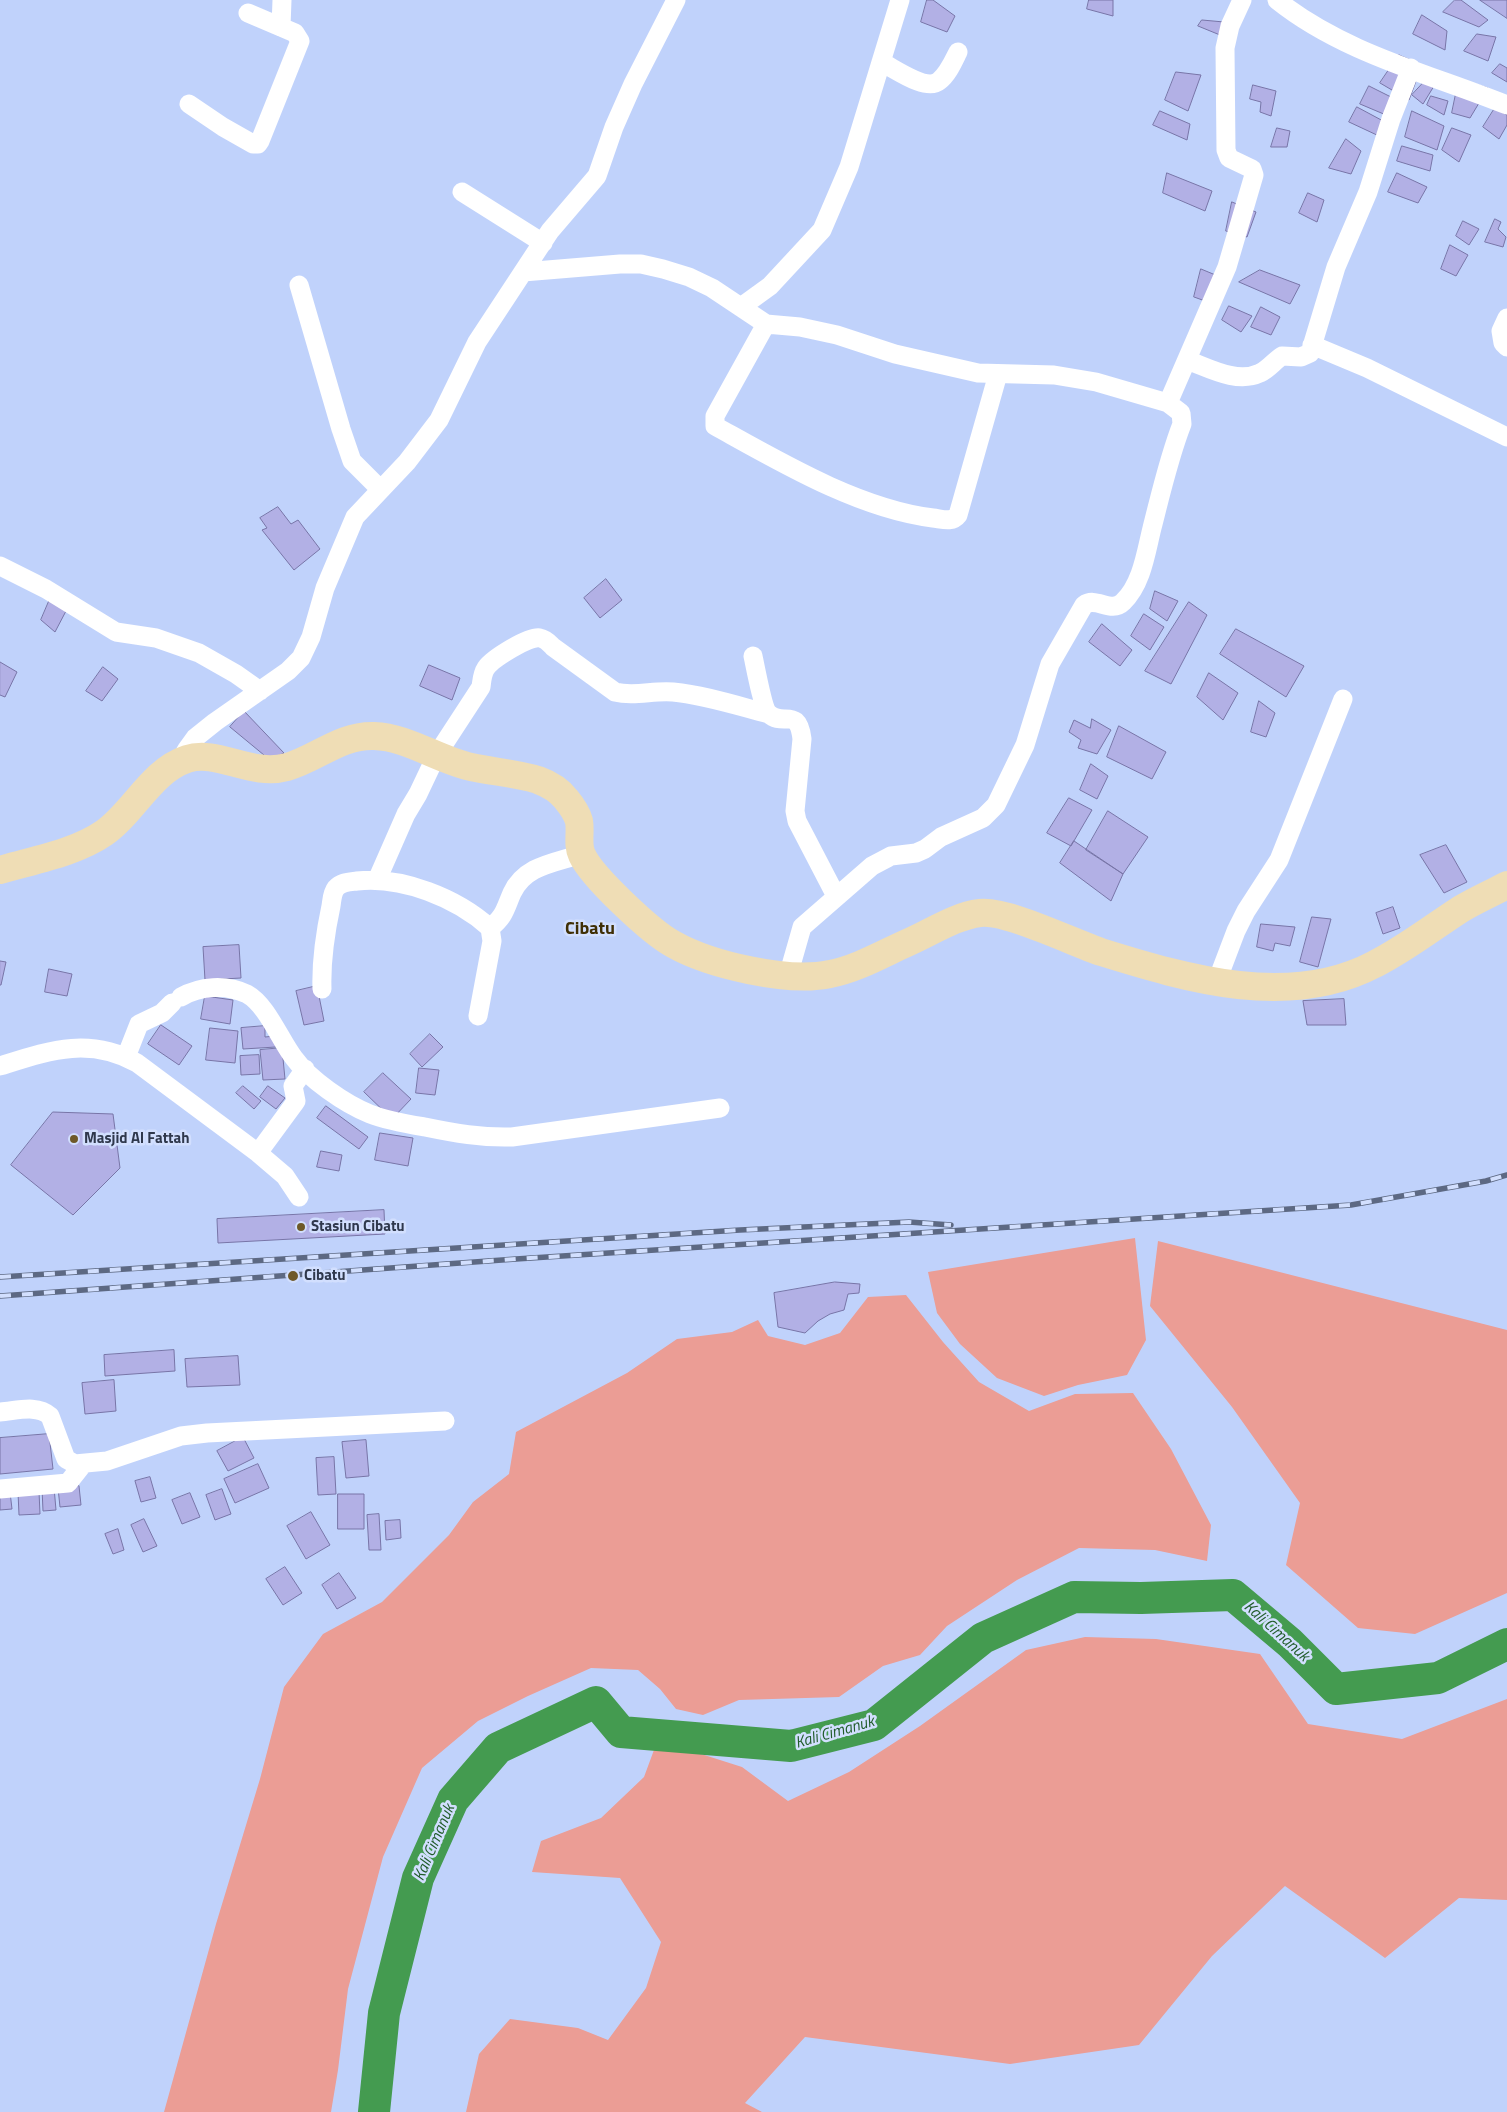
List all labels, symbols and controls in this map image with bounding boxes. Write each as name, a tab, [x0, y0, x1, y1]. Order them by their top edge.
district label: Cibatu	[565, 919, 615, 941]
place label: Masjid Al Fattah	[84, 1130, 190, 1148]
marker: Masjid Al Fattah	[68, 1133, 80, 1145]
place label: Stasiun Cibatu	[311, 1218, 405, 1236]
marker: Stasiun Cibatu	[295, 1221, 307, 1233]
place label: Cibatu	[304, 1267, 346, 1285]
marker: Cibatu	[286, 1269, 300, 1283]
water label: Kali Cimanuk	[1239, 1598, 1313, 1666]
water label: Kali Cimanuk	[793, 1713, 877, 1753]
water label: Kali Cimanuk	[410, 1802, 460, 1884]

